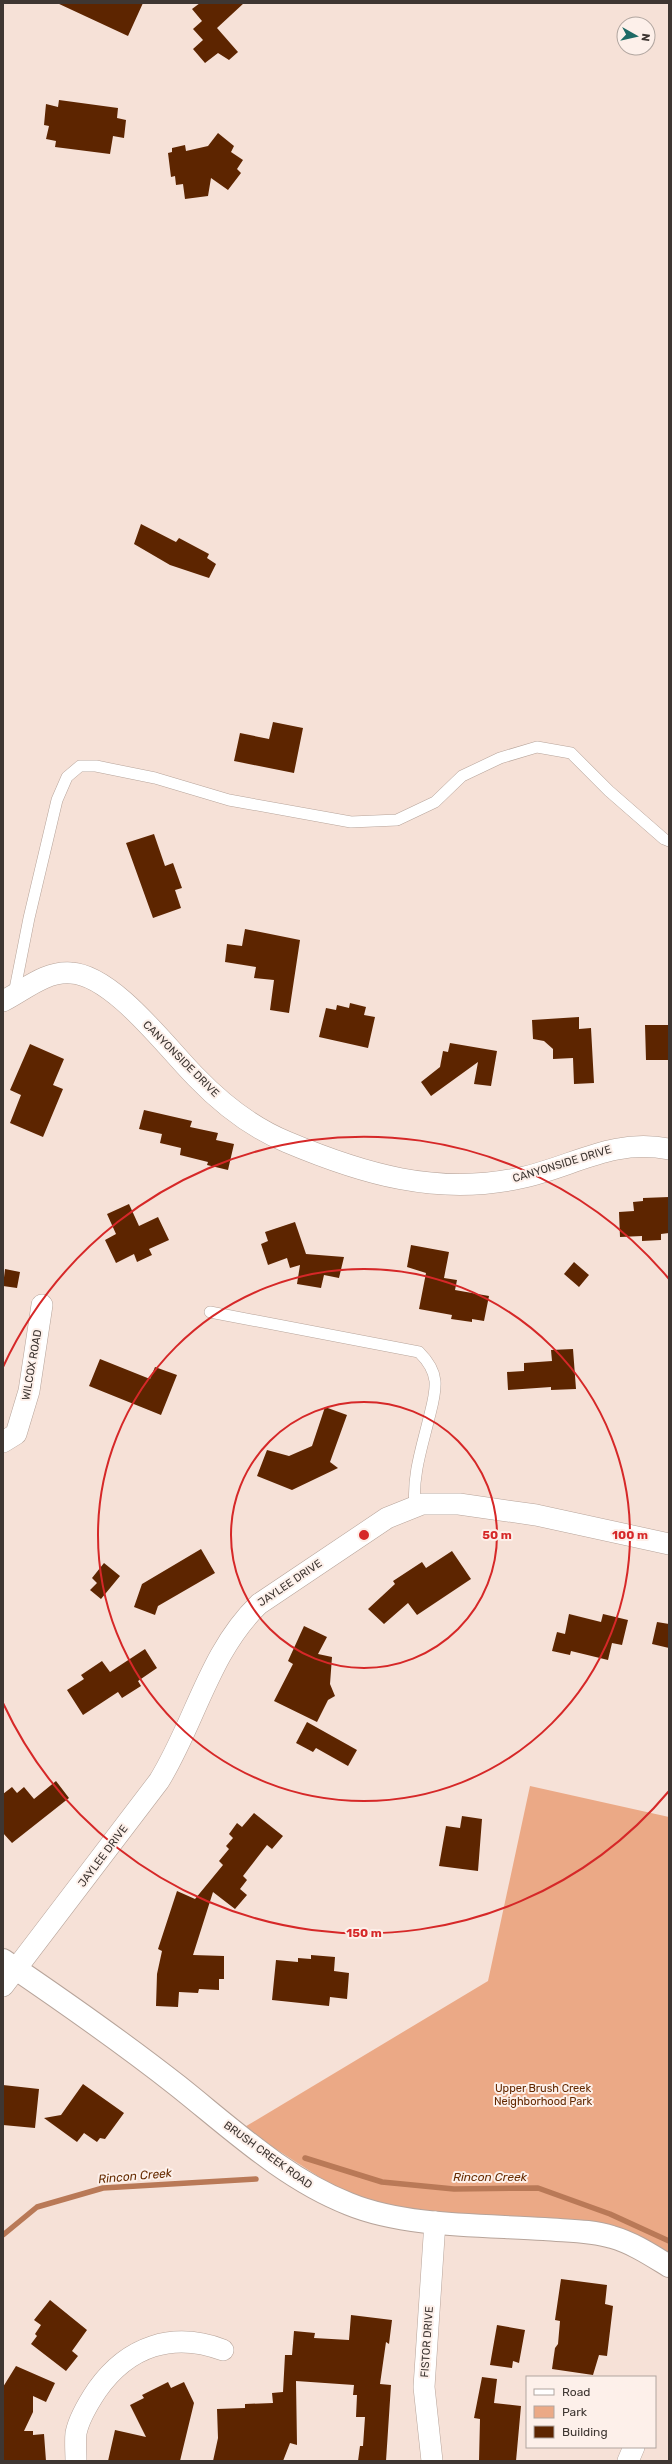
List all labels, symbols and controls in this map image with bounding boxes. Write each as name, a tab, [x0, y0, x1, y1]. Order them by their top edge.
north arrow	[616, 16, 656, 56]
text: N	[638, 32, 652, 42]
street label: CANYONSIDE DRIVE	[140, 1018, 222, 1100]
street label: CANYONSIDE DRIVE	[511, 1143, 613, 1185]
street label: WILCOX ROAD	[19, 1329, 45, 1401]
centre of rings	[357, 1528, 371, 1542]
text: 50 m	[482, 1528, 512, 1542]
text: 100 m	[612, 1528, 648, 1542]
street label: JAYLEE DRIVE	[256, 1557, 325, 1609]
street label: JAYLEE DRIVE	[75, 1822, 131, 1890]
text: 150 m	[346, 1926, 382, 1940]
park label: Upper Brush Creek Neighborhood Park	[494, 2082, 592, 2108]
street label: BRUSH CREEK ROAD	[221, 2119, 315, 2191]
water label: Rincon Creek	[98, 2166, 173, 2186]
water label: Rincon Creek	[453, 2170, 528, 2184]
street label: FISTOR DRIVE	[418, 2306, 436, 2378]
legend	[526, 2376, 656, 2448]
text: Road	[562, 2385, 590, 2399]
text: Park	[562, 2405, 588, 2419]
text: Building	[562, 2425, 608, 2439]

